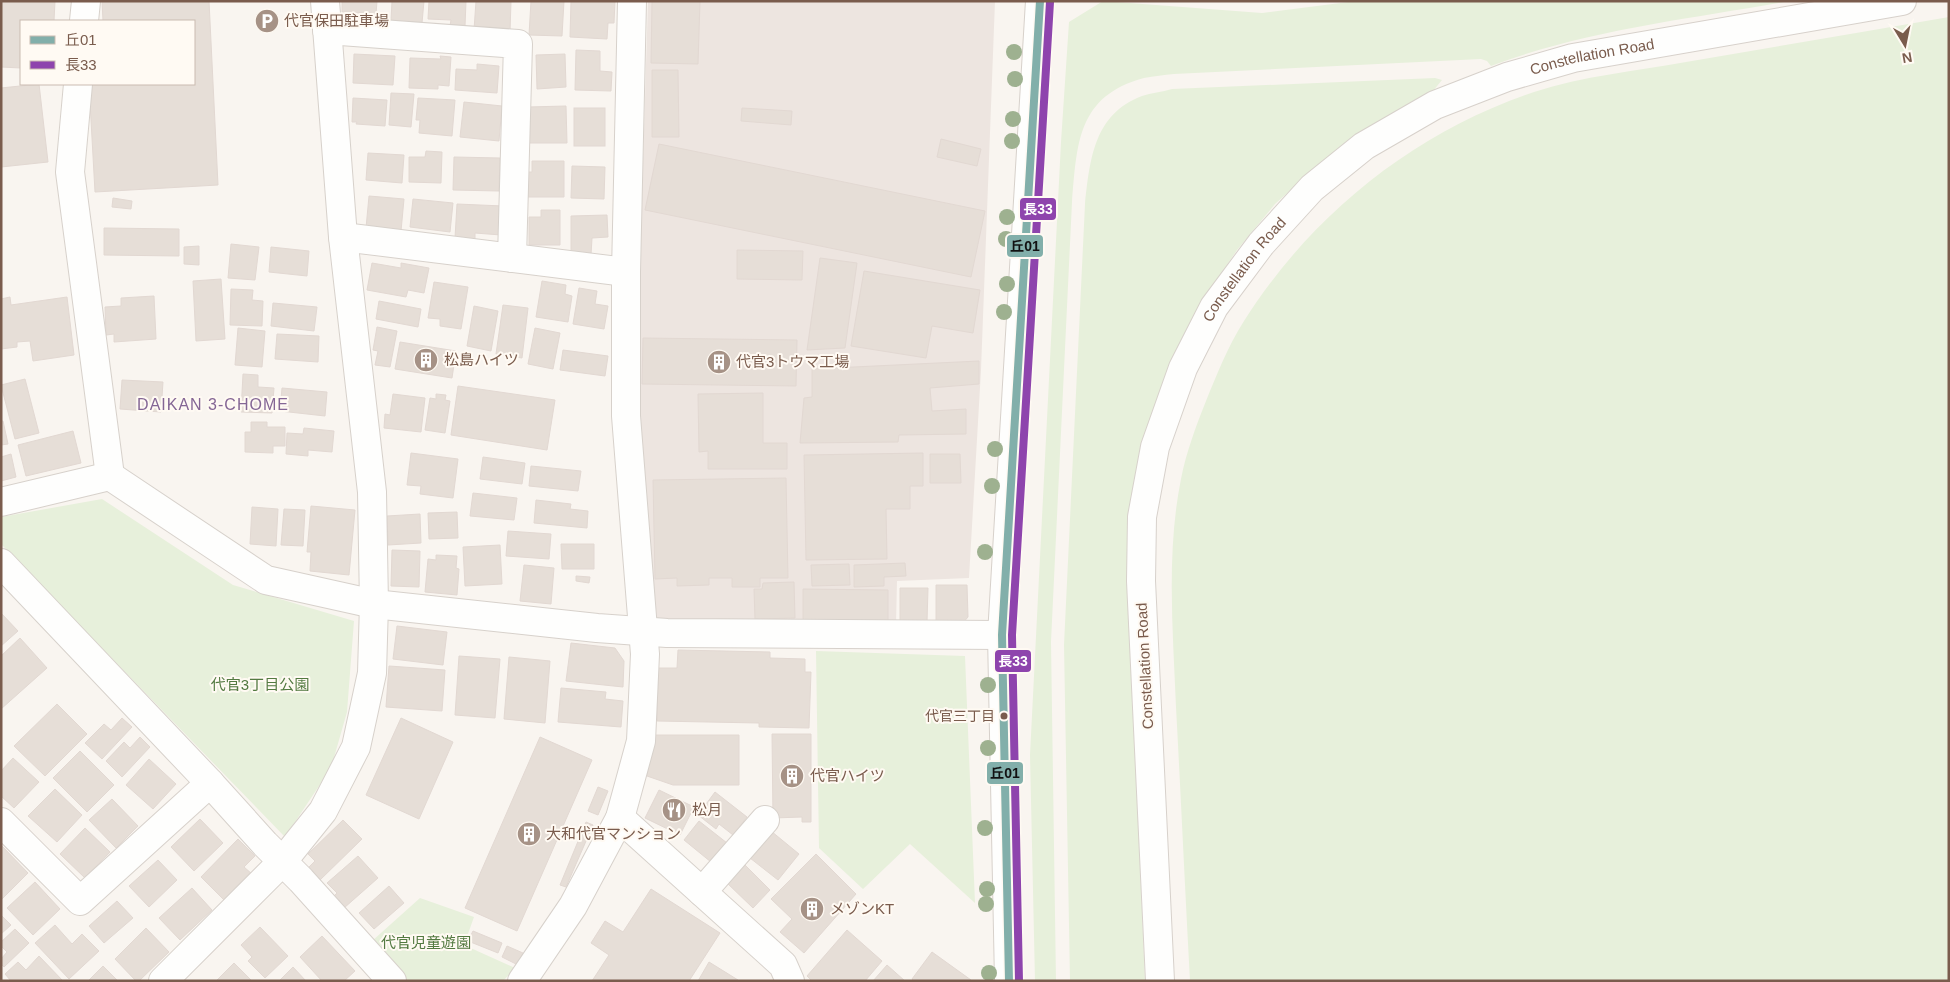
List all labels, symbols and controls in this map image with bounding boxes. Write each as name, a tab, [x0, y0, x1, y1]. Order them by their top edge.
parking icon: 代官保田駐車場	[254, 8, 280, 34]
place label: 代官保田駐車場	[284, 12, 389, 29]
legend	[20, 20, 195, 85]
north arrow	[1880, 20, 1930, 70]
text: 丘01	[65, 31, 97, 48]
street label: Constellation Road	[1528, 35, 1656, 78]
text: N	[1901, 49, 1914, 67]
text: 長33	[65, 56, 97, 73]
line badge: 長33	[1019, 197, 1057, 221]
text: 長33	[1023, 201, 1053, 217]
street label: Constellation Road	[1199, 214, 1289, 324]
line badge: 丘01	[1006, 234, 1044, 258]
text: 丘01	[1010, 238, 1040, 254]
building icon: 松島ハイツ	[413, 347, 439, 373]
building icon: 代官3トウマ工場	[706, 349, 732, 375]
place label: 松島ハイツ	[444, 351, 519, 368]
place label: 代官3トウマ工場	[736, 353, 849, 370]
district label: DAIKAN 3-CHOME	[137, 396, 289, 413]
street label: Constellation Road	[1133, 602, 1156, 730]
line badge: 長33	[994, 649, 1032, 673]
text: 長33	[998, 653, 1028, 669]
park label: 代官3丁目公園	[211, 676, 309, 693]
place label: 代官三丁目	[925, 708, 995, 724]
marker: 代官三丁目	[999, 711, 1009, 721]
line badge: 丘01	[986, 761, 1024, 785]
building icon: 代官ハイツ	[779, 763, 805, 789]
text: 丘01	[990, 765, 1020, 781]
place label: 代官ハイツ	[810, 767, 885, 784]
restaurant icon: 松月	[661, 797, 687, 823]
place label: 松月	[692, 801, 722, 818]
building icon: 大和代官マンション	[516, 821, 542, 847]
place label: 大和代官マンション	[546, 825, 681, 842]
building icon: メゾンKT	[799, 896, 825, 922]
place label: メゾンKT	[830, 900, 894, 917]
park label: 代官児童遊園	[381, 934, 471, 951]

